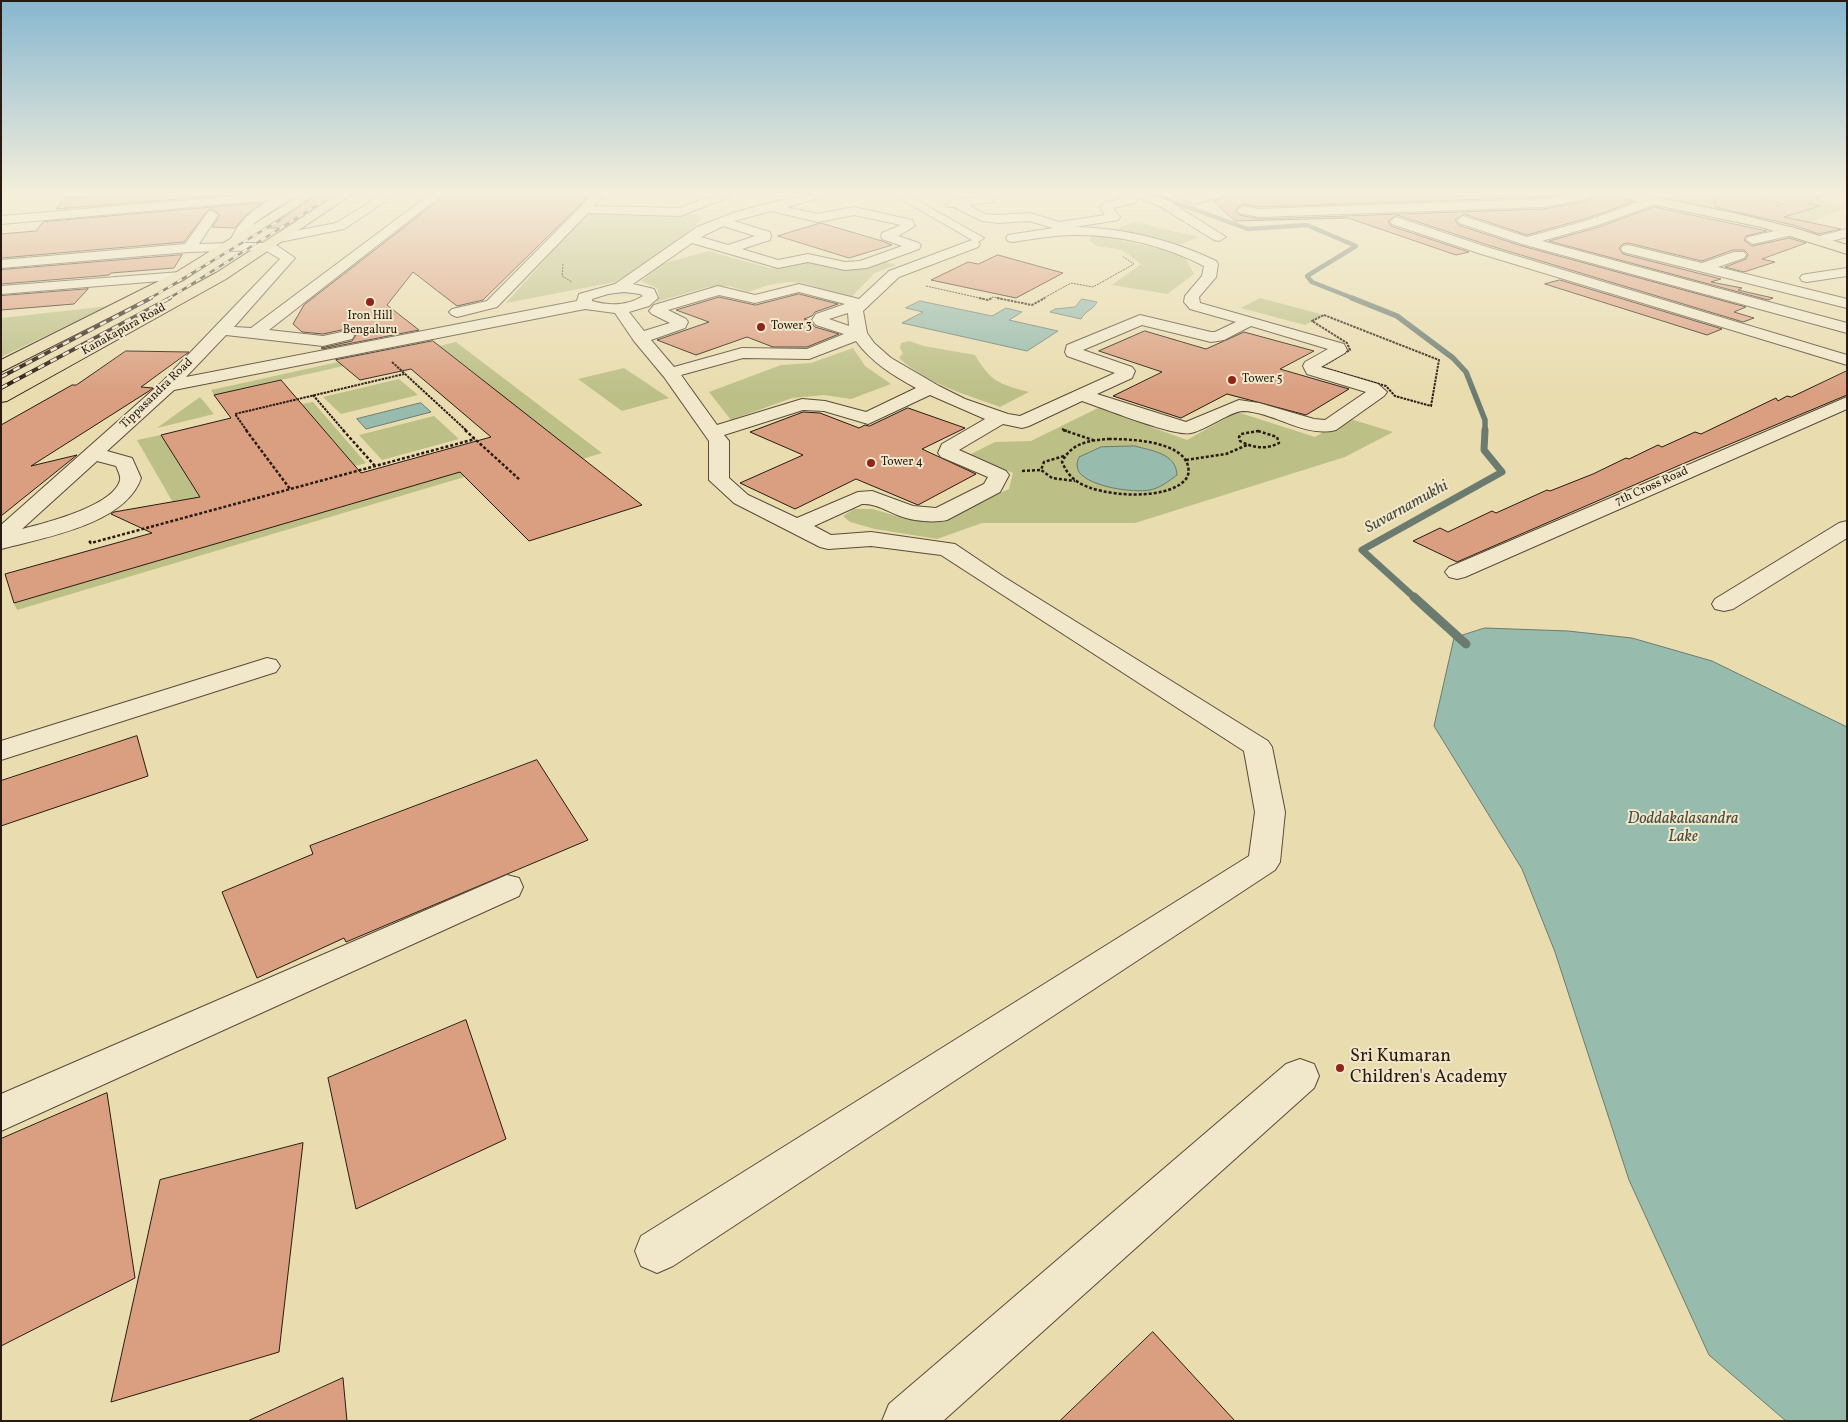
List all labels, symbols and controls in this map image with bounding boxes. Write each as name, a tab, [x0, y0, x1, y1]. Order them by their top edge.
marker: Iron Hill Bengaluru	[364, 296, 376, 308]
street label: Kanakapura Road	[79, 301, 169, 359]
place label: Iron Hill Bengaluru	[343, 310, 397, 338]
place label: Tower 3	[771, 320, 812, 334]
marker: Tower 3	[755, 321, 767, 333]
street label: Tippasandra Road	[118, 356, 196, 432]
place label: Tower 5	[1242, 373, 1282, 387]
marker: Tower 5	[1226, 374, 1238, 386]
place label: Tower 4	[881, 456, 923, 470]
marker: Tower 4	[865, 457, 877, 469]
street label: 7th Cross Road	[1613, 464, 1691, 510]
water label: Suvarnamukhi	[1362, 477, 1452, 539]
water label: Doddakalasandra Lake	[1628, 810, 1738, 848]
place label: Sri Kumaran Children's Academy	[1350, 1047, 1507, 1090]
marker: Sri Kumaran Children's Academy	[1334, 1062, 1346, 1074]

